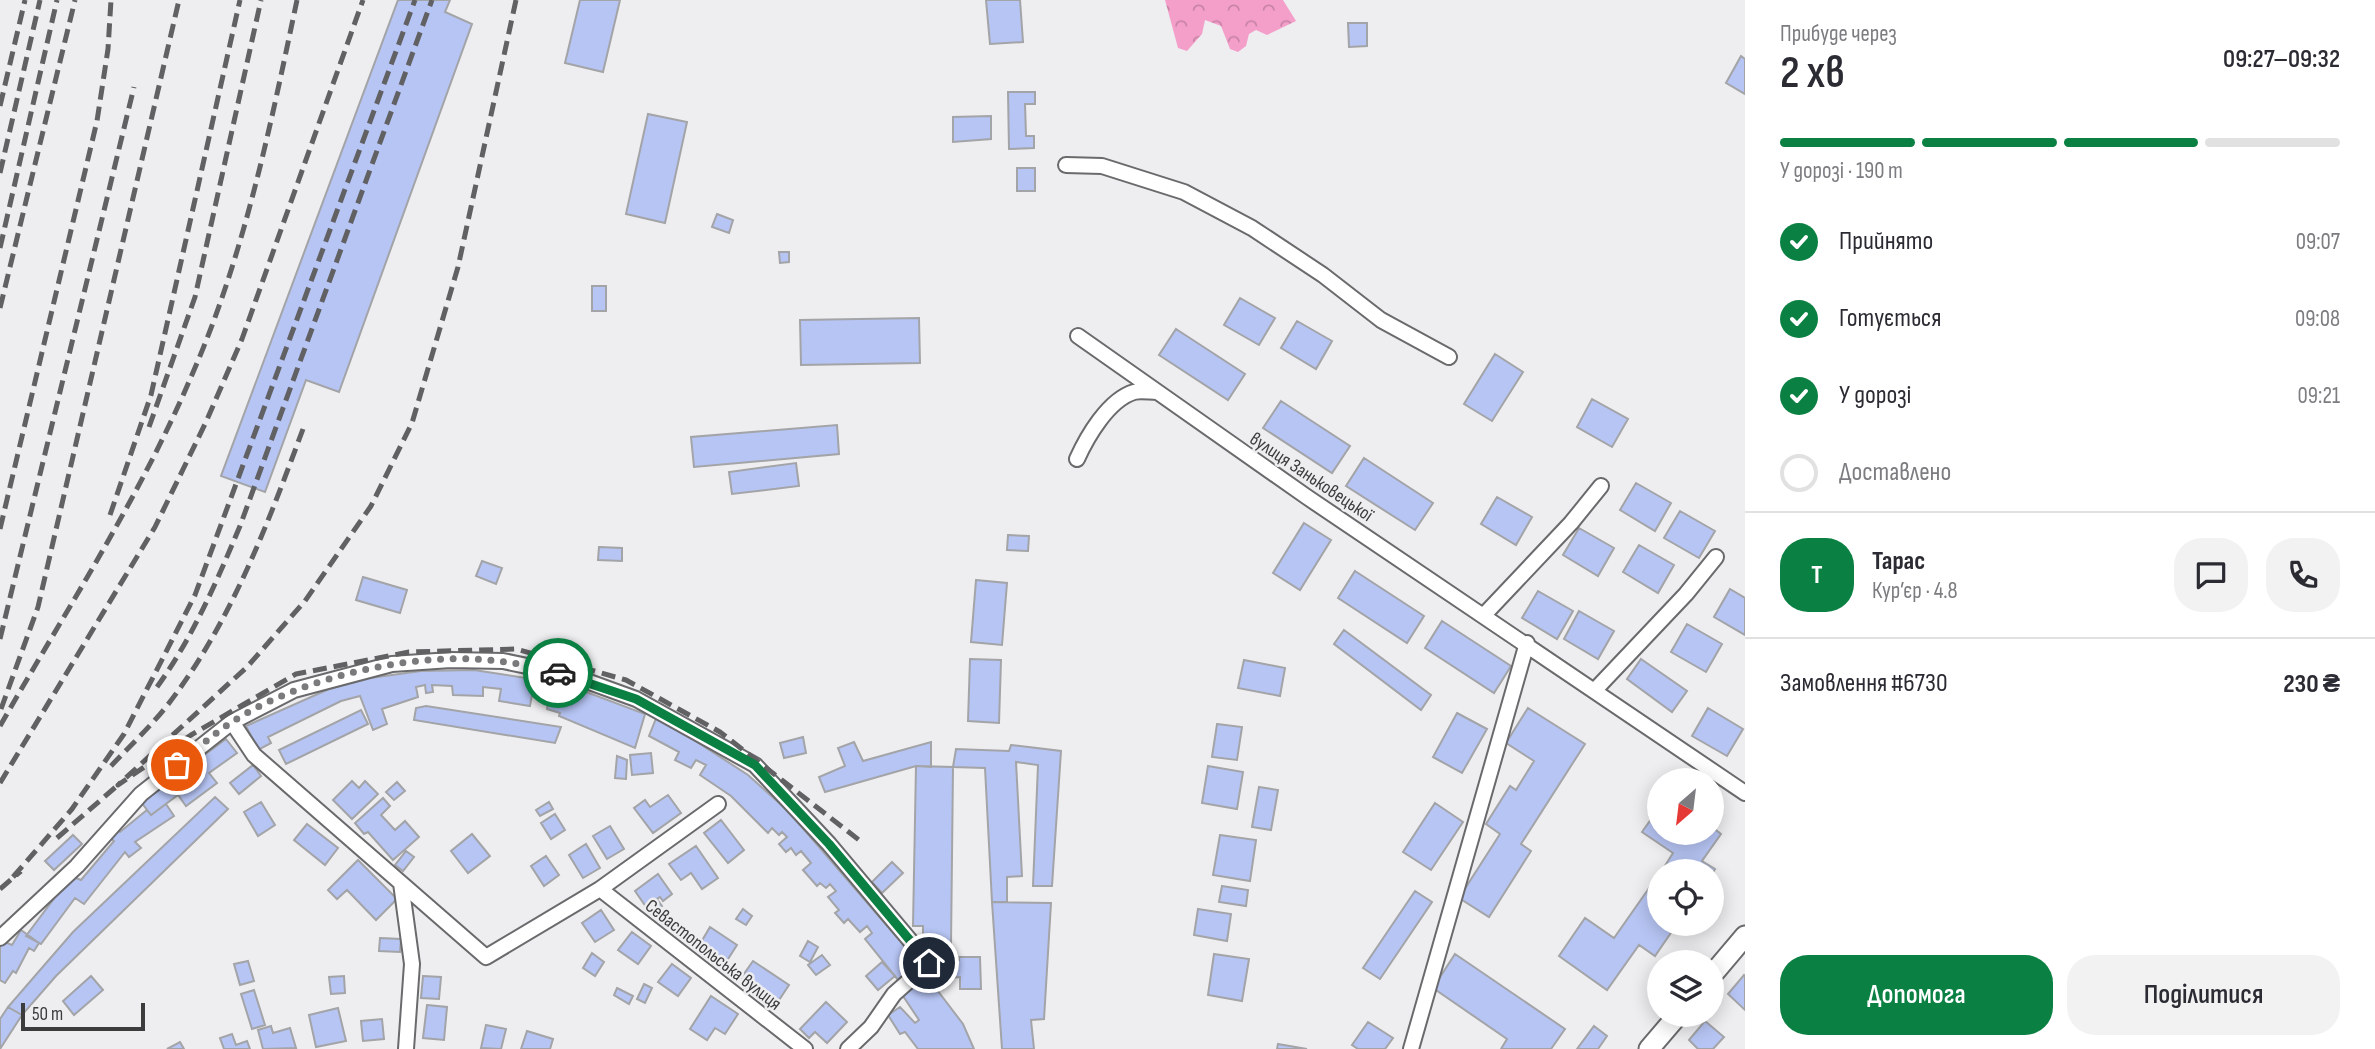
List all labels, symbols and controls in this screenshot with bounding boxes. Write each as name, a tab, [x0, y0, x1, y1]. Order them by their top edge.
text: Прибуде через	[1780, 20, 1897, 48]
text: 09:27–09:32	[2223, 44, 2340, 75]
text: 2 хв	[1780, 46, 1845, 101]
text: У дорозі · 190 m	[1780, 157, 1903, 185]
icon: check	[1780, 223, 1818, 261]
text: Прийнято	[1839, 226, 1933, 257]
text: 09:07	[2296, 228, 2340, 256]
icon: check	[1780, 300, 1818, 338]
text: Готується	[1839, 303, 1941, 334]
text: 09:08	[2295, 305, 2340, 333]
icon: check	[1780, 377, 1818, 415]
text: У дорозі	[1839, 380, 1911, 411]
text: 09:21	[2298, 382, 2340, 410]
street label: вулиця Заньковецької	[1245, 428, 1378, 527]
text: Доставлено	[1839, 457, 1951, 488]
button: chat	[2174, 538, 2248, 612]
button: phone	[2266, 538, 2340, 612]
text: Тарас	[1872, 546, 1925, 577]
text: Т	[1811, 560, 1823, 591]
text: Кур’єр · 4.8	[1872, 577, 1958, 605]
courier	[523, 638, 593, 708]
icon: car	[539, 654, 577, 692]
text: Замовлення #6730	[1780, 668, 1948, 699]
text: 230 ₴	[2283, 669, 2340, 700]
pin	[147, 735, 207, 795]
icon: bag	[158, 746, 196, 784]
north arrow	[1647, 768, 1724, 845]
map controls	[1647, 768, 1724, 1027]
button: locate	[1647, 859, 1724, 936]
street label: Севастопольська вулиця	[640, 895, 786, 1016]
pin	[899, 933, 959, 993]
icon: home	[910, 944, 948, 982]
button: layers	[1647, 950, 1724, 1027]
button: Допомога	[1780, 955, 2053, 1035]
button: Поділитися	[2067, 955, 2340, 1035]
scale bar	[21, 1000, 145, 1032]
text: 50 m	[32, 1003, 63, 1026]

